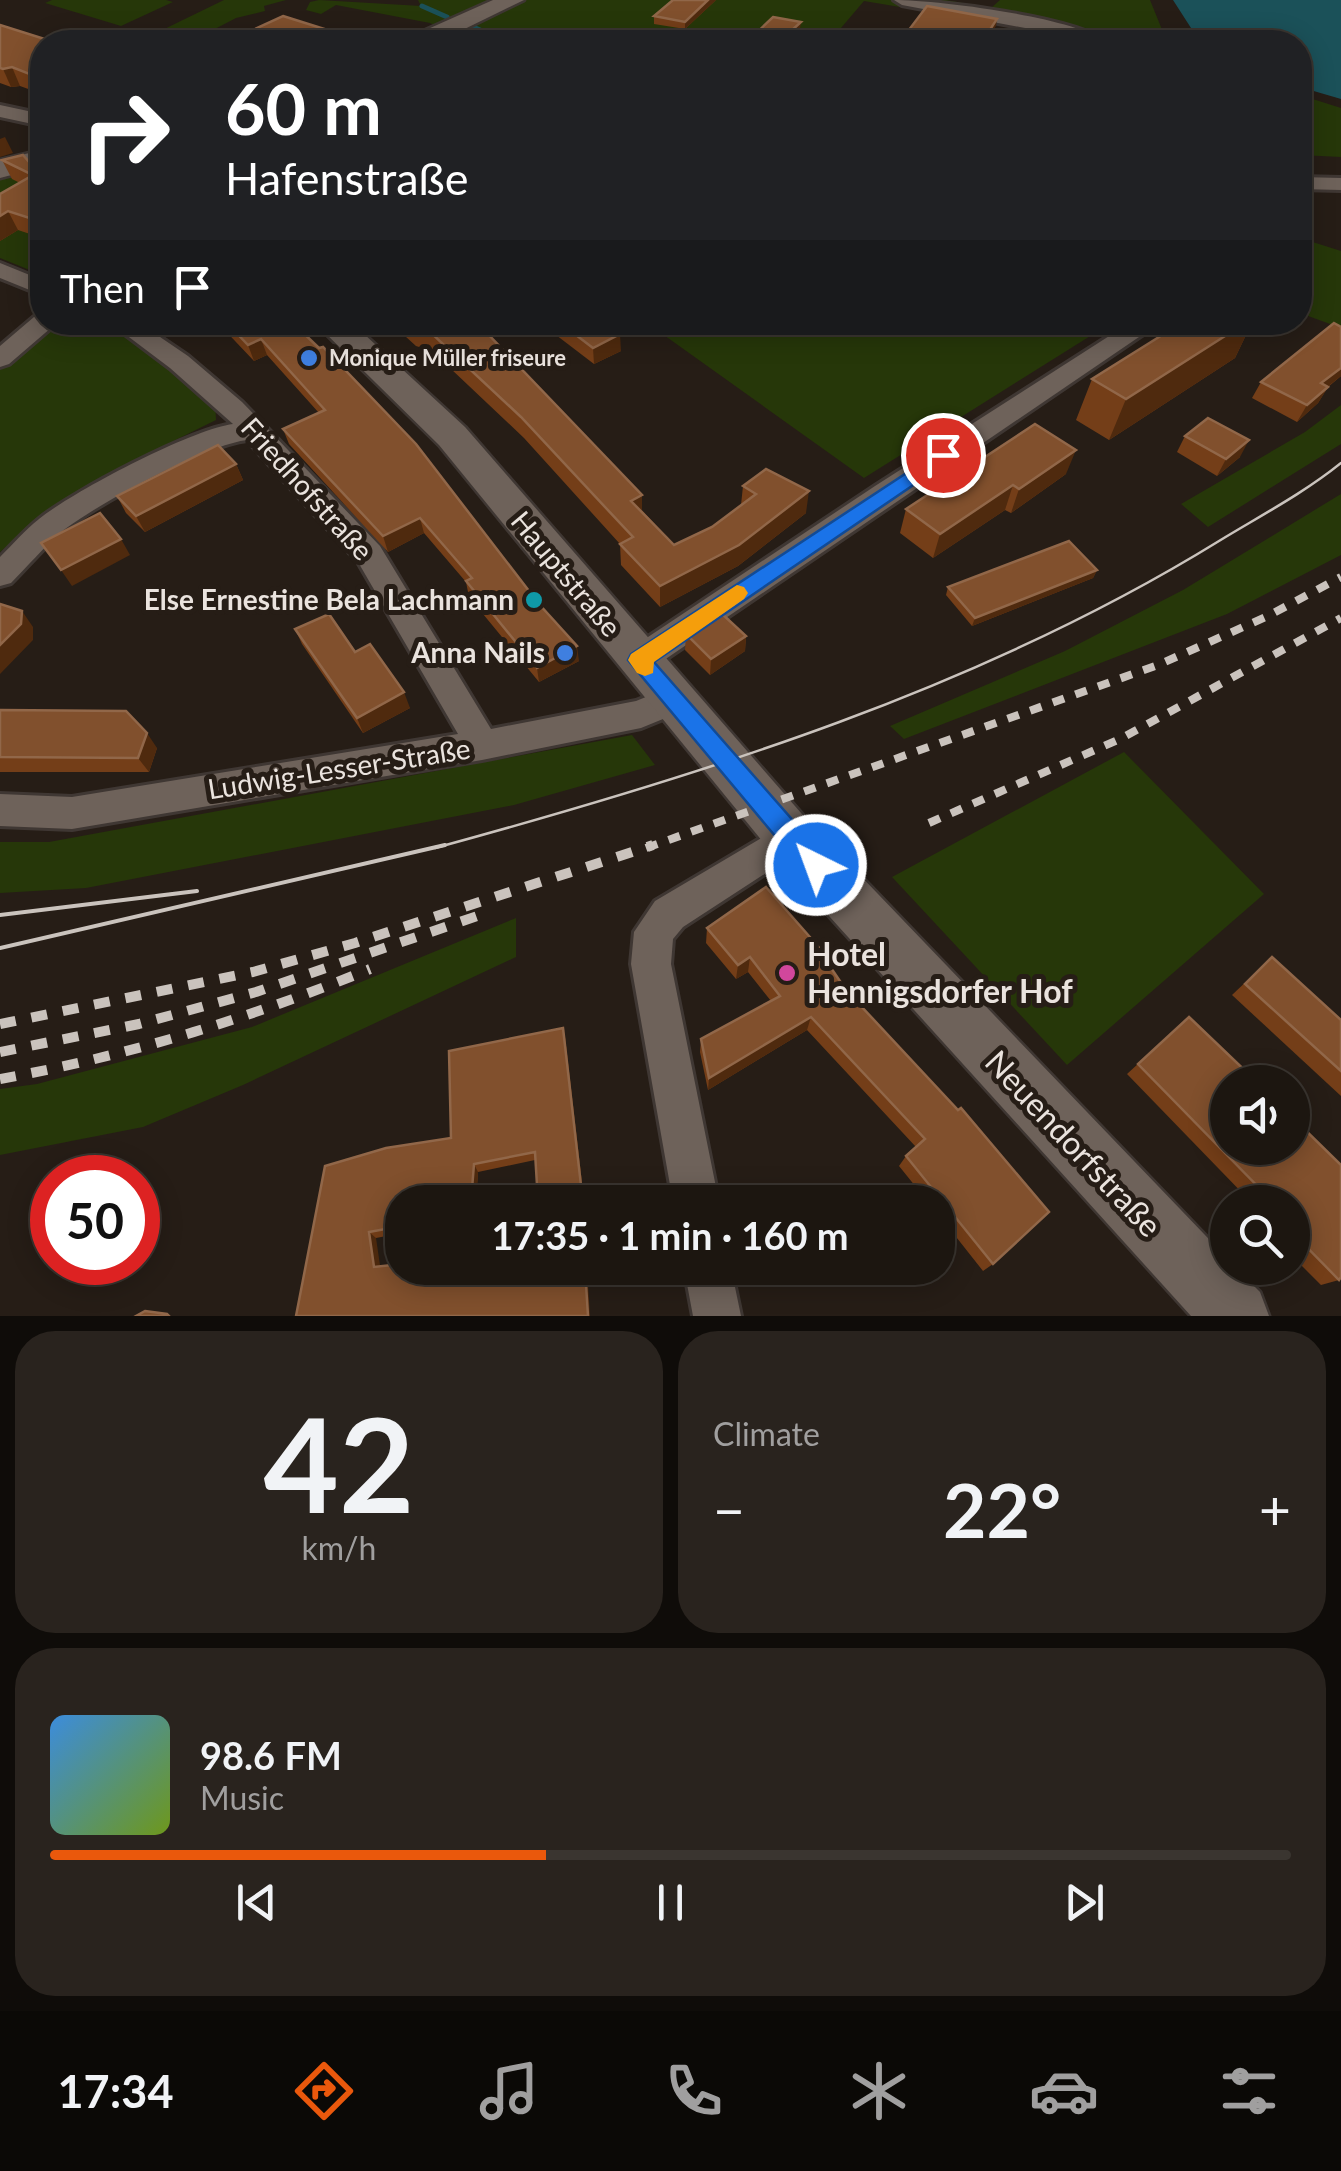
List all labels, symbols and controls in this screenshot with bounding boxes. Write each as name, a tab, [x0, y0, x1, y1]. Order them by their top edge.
text: 60 m	[225, 66, 382, 150]
icon: right	[60, 70, 190, 200]
text: Hafenstraße	[225, 151, 468, 205]
icon: arrive	[165, 260, 220, 315]
text: Then	[60, 265, 145, 311]
place label: Monique Müller friseure	[329, 344, 566, 371]
marker: Monique Müller friseure	[298, 347, 320, 369]
street label: Friedhofstraße	[235, 410, 381, 567]
pin	[901, 413, 986, 498]
icon: arrive	[916, 428, 971, 483]
street label: Hauptstraße	[505, 504, 629, 643]
place label: Else Ernestine Bela Lachmann	[144, 582, 514, 616]
marker: Else Ernestine Bela Lachmann	[523, 589, 545, 611]
place label: Anna Nails	[410, 635, 545, 669]
marker: Anna Nails	[554, 642, 576, 664]
street label: Ludwig-Lesser-Straße	[205, 730, 472, 806]
position arrow	[764, 813, 868, 917]
place label: Hotel Hennigsdorfer Hof	[807, 934, 1073, 1010]
marker: Hotel Hennigsdorfer Hof	[776, 962, 798, 984]
street label: Neuendorfstraße	[978, 1042, 1170, 1244]
map controls	[1210, 1065, 1310, 1285]
button: sound	[1210, 1065, 1310, 1165]
speed limit sign: 50	[30, 1155, 160, 1285]
button: search	[1210, 1185, 1310, 1285]
text: 17:35 · 1 min · 160 m	[491, 1212, 849, 1258]
text: 42	[264, 1385, 414, 1541]
text: Climate	[713, 1414, 820, 1453]
text: 22°	[943, 1464, 1061, 1554]
text: −	[713, 1476, 745, 1542]
text: +	[1259, 1476, 1291, 1542]
text: km/h	[302, 1528, 376, 1567]
text: 98.6 FM	[200, 1732, 342, 1778]
text: Music	[200, 1778, 284, 1817]
icon: previous	[229, 1875, 284, 1930]
icon: pause	[643, 1875, 698, 1930]
icon: next	[1057, 1875, 1112, 1930]
icon: directions	[289, 2056, 359, 2126]
icon: music	[474, 2056, 544, 2126]
icon: phone	[659, 2056, 729, 2126]
icon: climate	[844, 2056, 914, 2126]
icon: car	[1029, 2056, 1099, 2126]
icon: filters	[1214, 2056, 1284, 2126]
text: 17:34	[58, 2064, 174, 2118]

